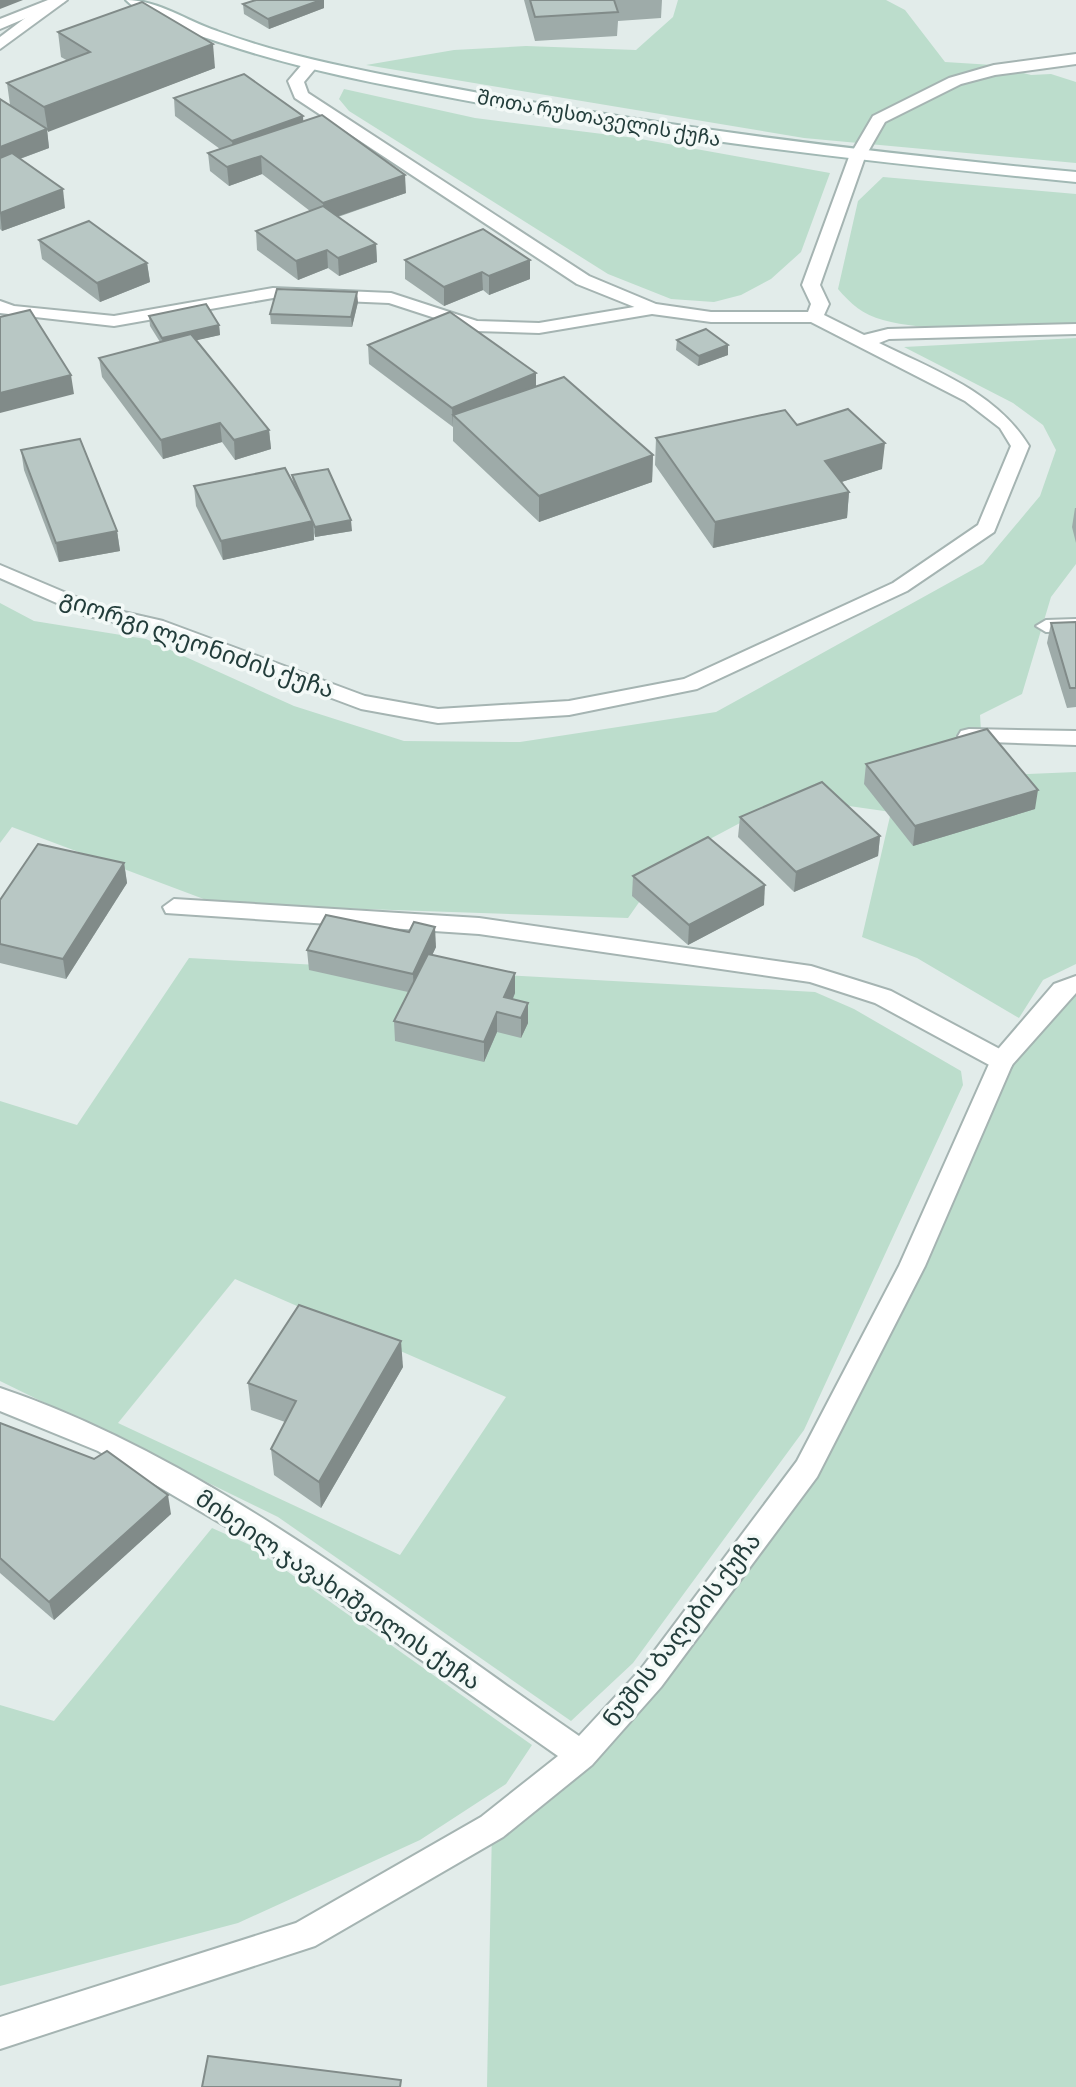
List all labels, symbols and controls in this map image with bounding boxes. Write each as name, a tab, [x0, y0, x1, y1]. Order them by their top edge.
street label: შოთა რუსთაველის ქუჩა	[475, 86, 722, 152]
street label: გიორგი ლეონიძის ქუჩა	[56, 584, 338, 705]
street label: მიხეილ ჯავახიშვილის ქუჩა	[190, 1484, 486, 1697]
street label: ნუშის ბაღების ქუჩა	[597, 1527, 767, 1733]

